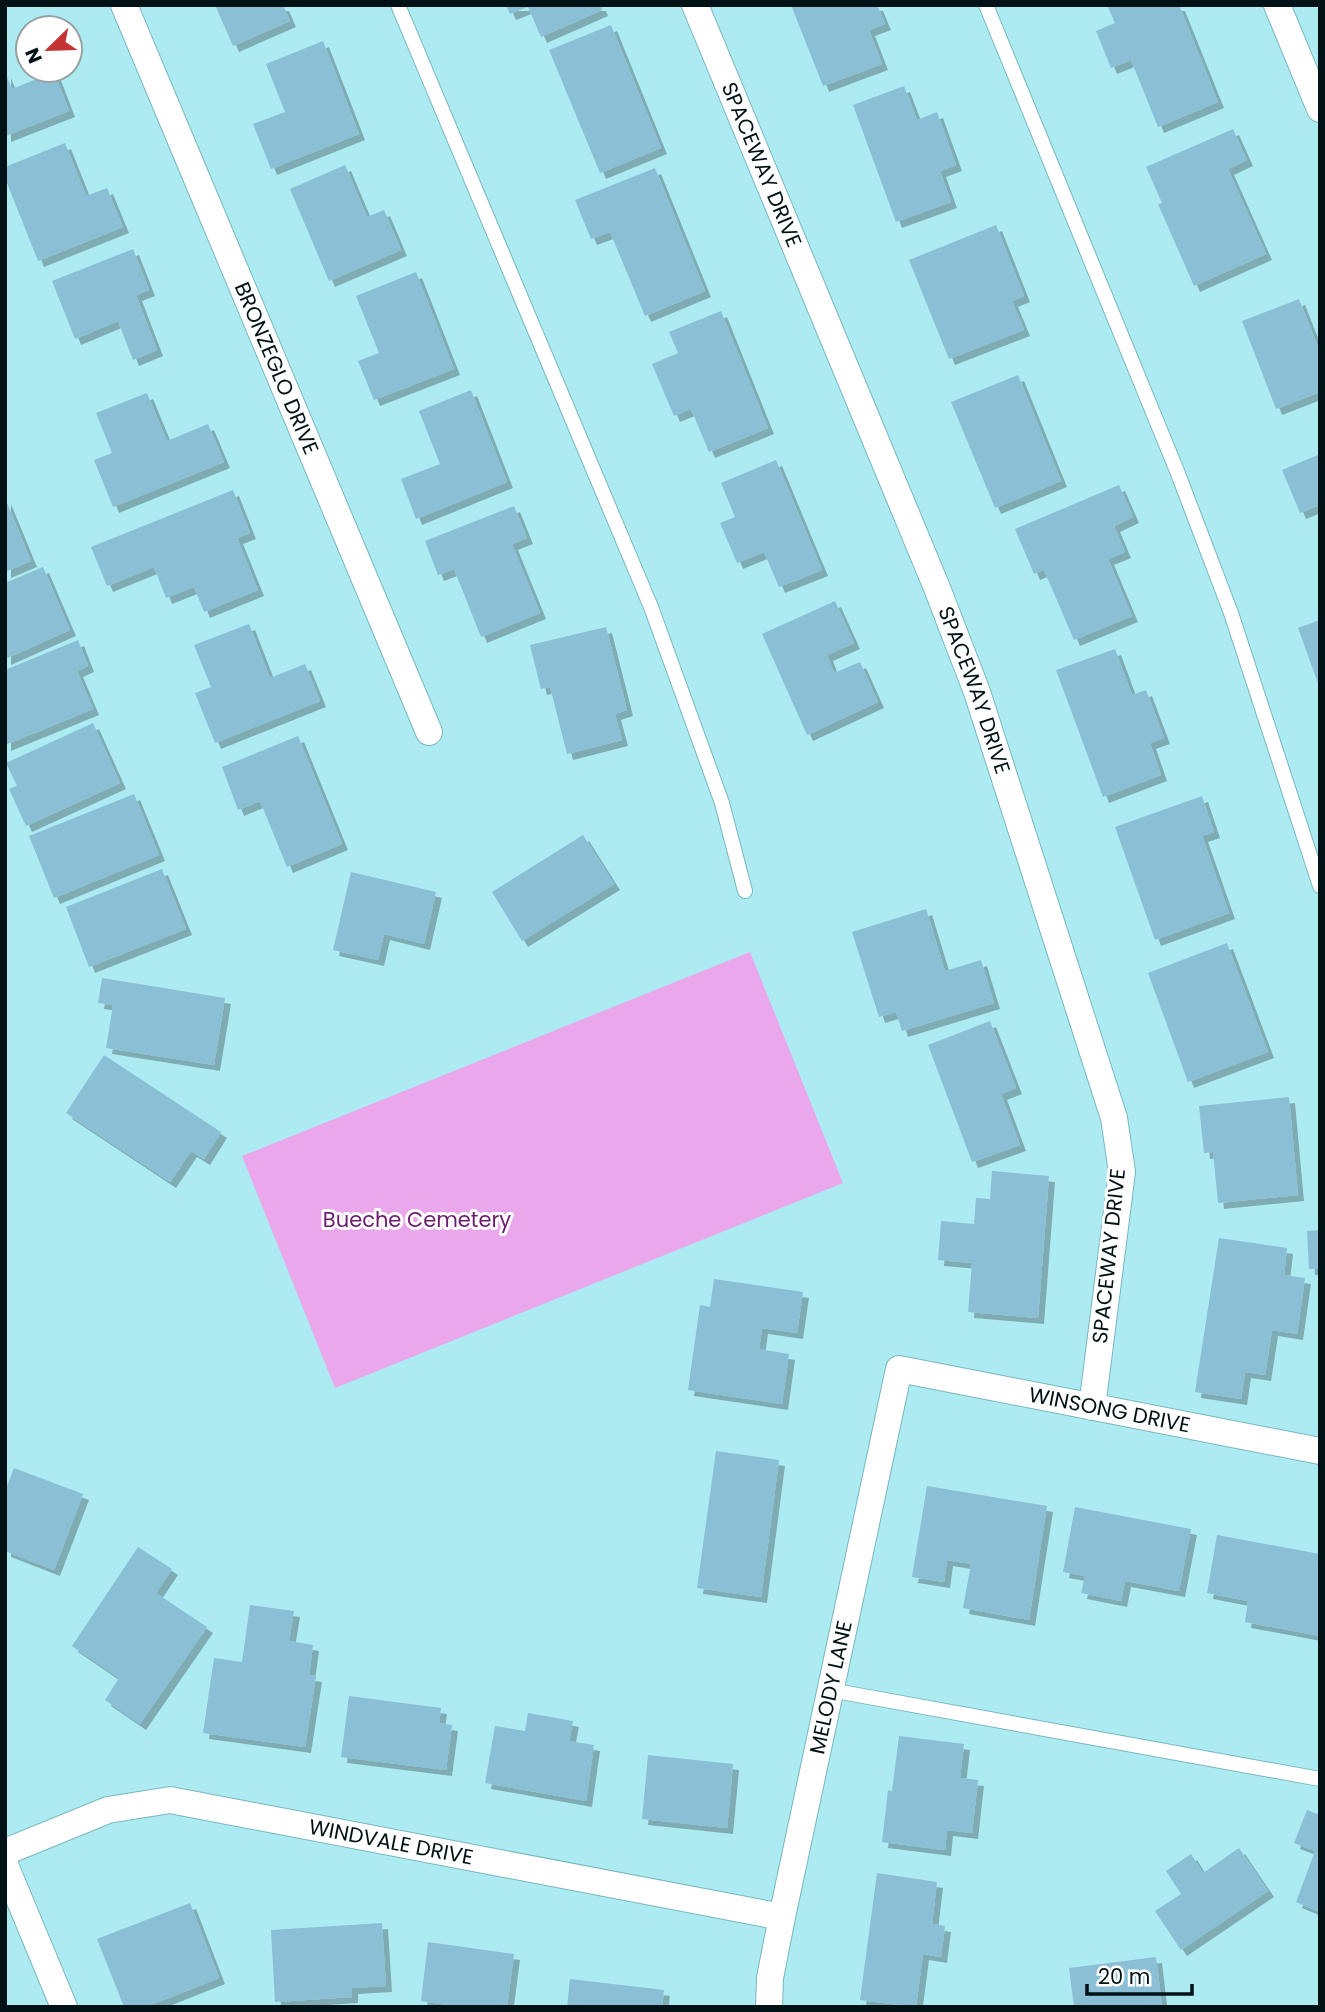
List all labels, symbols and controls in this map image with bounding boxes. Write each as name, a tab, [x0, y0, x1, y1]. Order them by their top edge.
north arrow	[14, 14, 84, 84]
text: N	[19, 44, 49, 67]
street label: SPACEWAY DRIVE	[715, 78, 809, 251]
street label: BRONZEGLO DRIVE	[228, 277, 326, 459]
street label: SPACEWAY DRIVE	[931, 602, 1017, 778]
street label: SPACEWAY DRIVE	[1085, 1167, 1132, 1345]
park label: Bueche Cemetery	[323, 1205, 511, 1234]
street label: WINSONG DRIVE	[1026, 1380, 1193, 1439]
street label: MELODY LANE	[802, 1618, 859, 1757]
street label: WINDVALE DRIVE	[306, 1812, 476, 1872]
scale bar	[1087, 1952, 1192, 1996]
text: 20 m	[1098, 1962, 1151, 1991]

